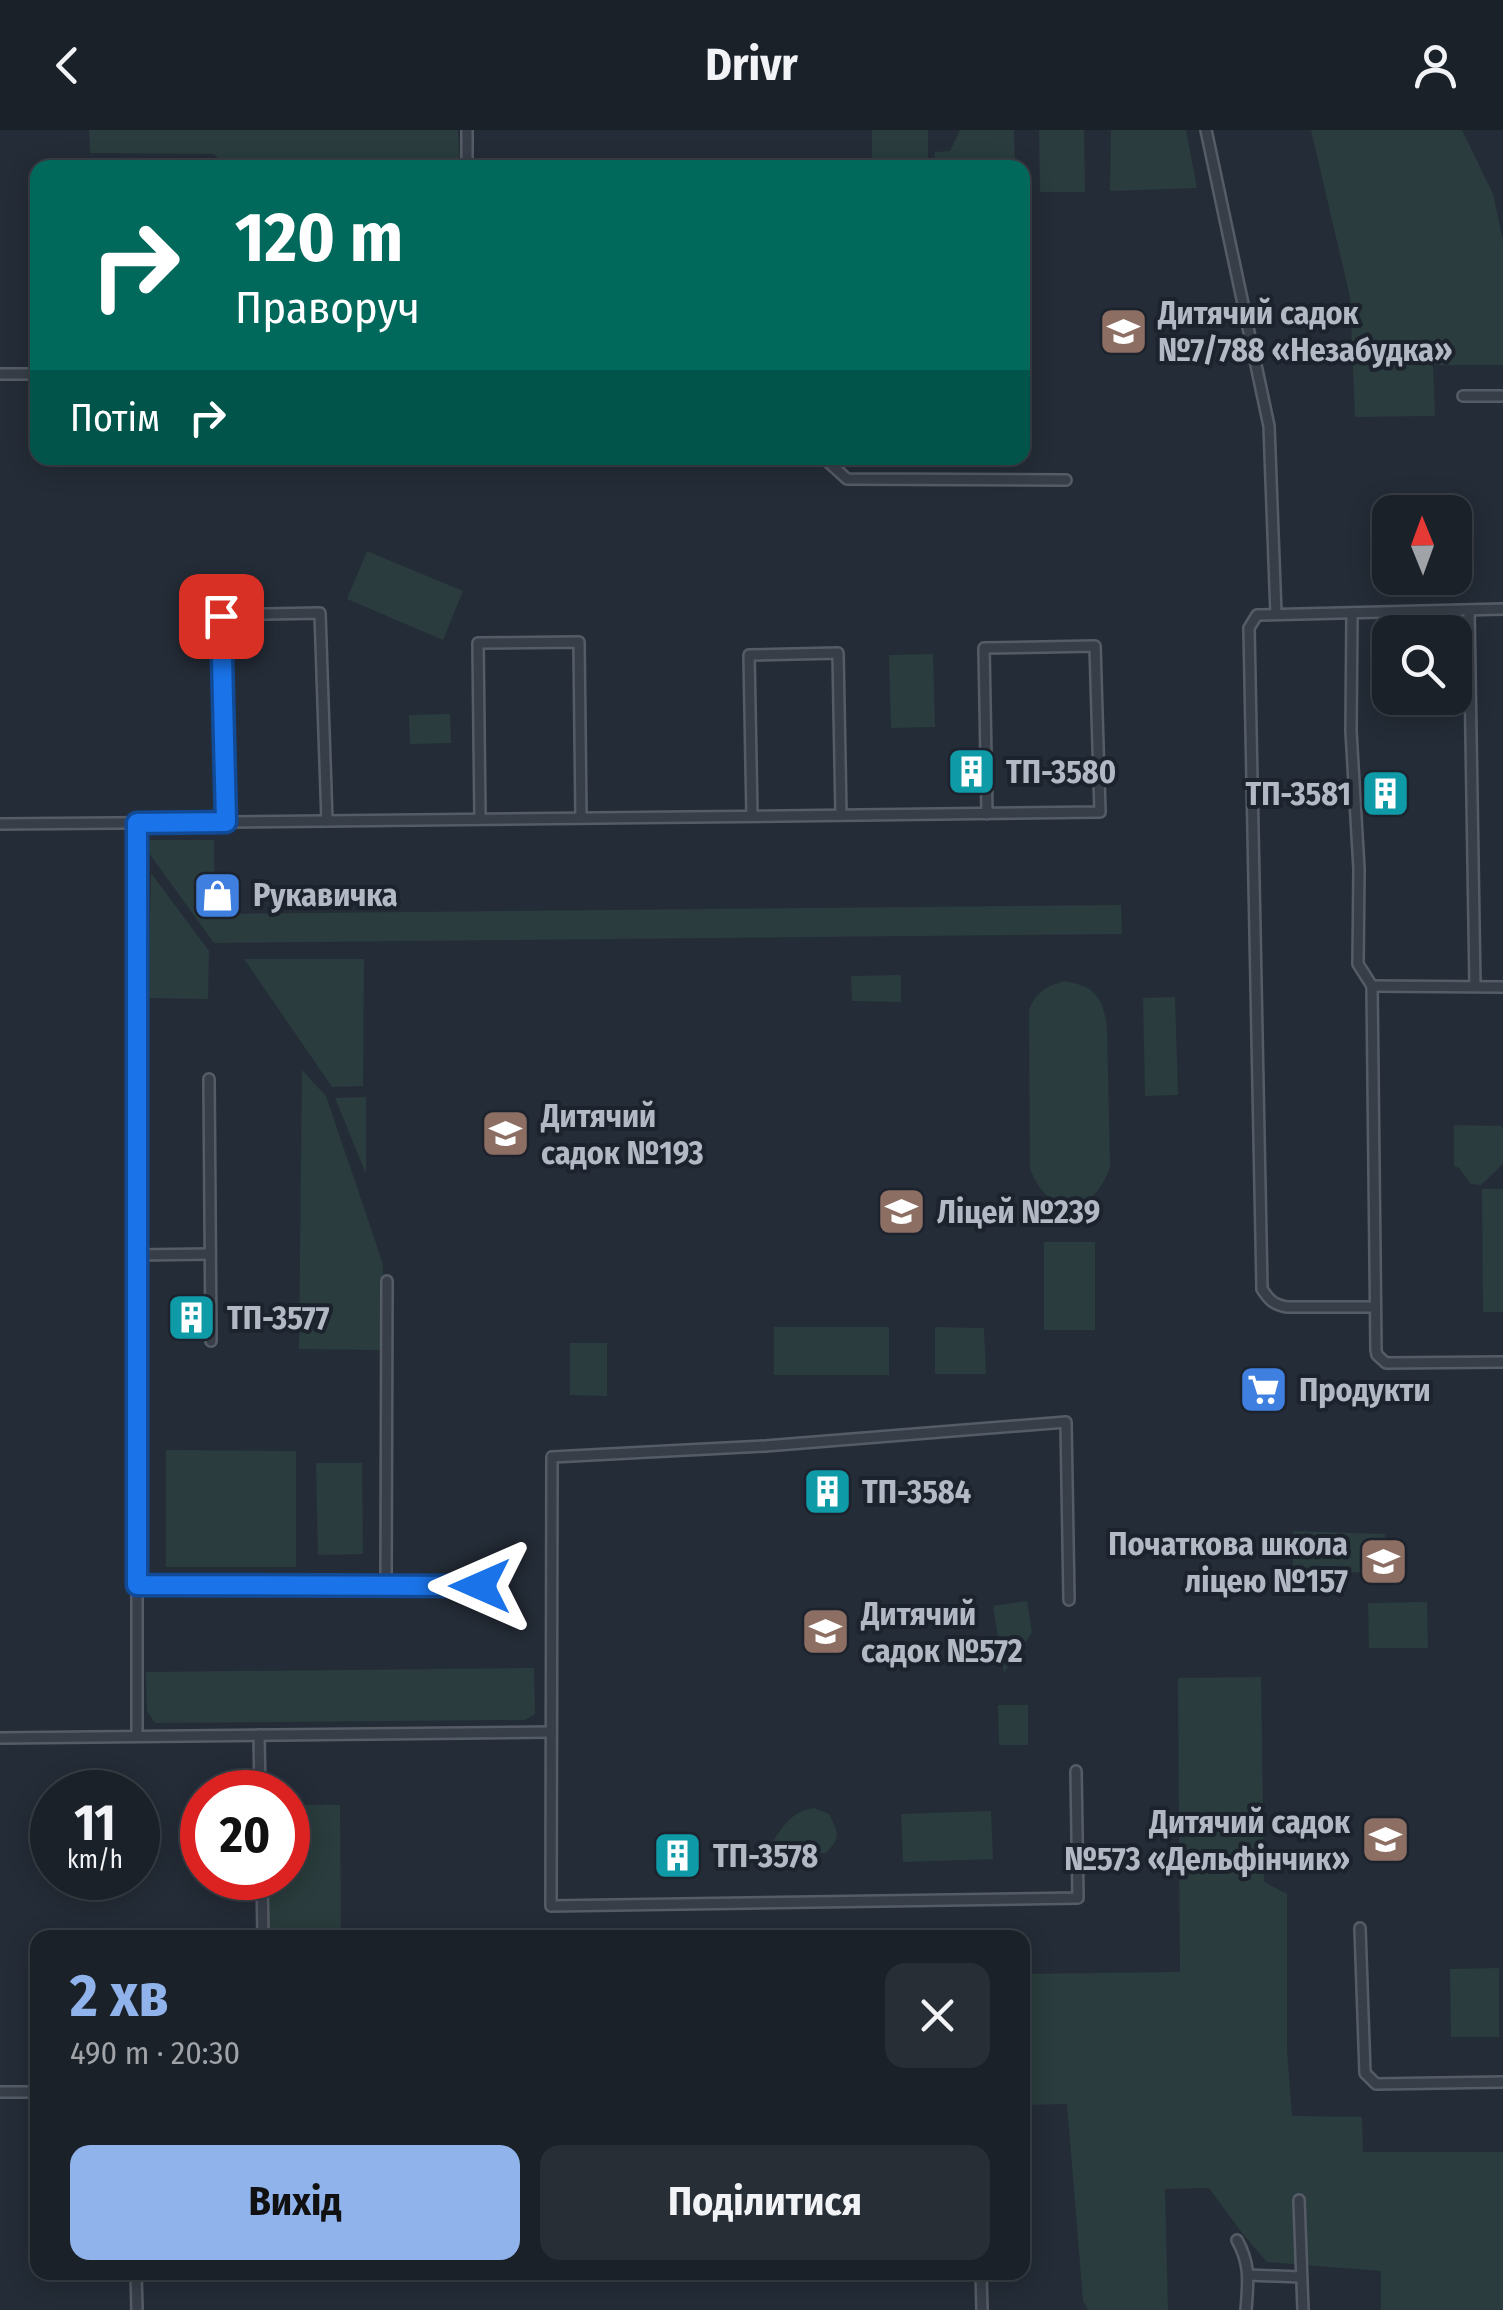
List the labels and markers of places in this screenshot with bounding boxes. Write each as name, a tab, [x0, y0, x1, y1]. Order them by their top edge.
place label: Дитячий садок №7/788 «Незабудка»	[1157, 294, 1453, 369]
school or university icon: Дитячий садок №7/788 «Незабудка»	[1097, 305, 1149, 357]
pin	[179, 574, 264, 659]
building icon: ТП-3580	[945, 746, 997, 798]
place label: ТП-3580	[1006, 753, 1116, 791]
building icon: ТП-3581	[1360, 768, 1412, 820]
place label: ТП-3581	[1245, 775, 1351, 813]
shop icon: Рукавичка	[192, 869, 244, 921]
place label: Рукавичка	[253, 876, 398, 914]
place label: Дитячий садок №193	[540, 1097, 704, 1172]
school or university icon: Дитячий садок №193	[480, 1108, 532, 1160]
school or university icon: Ліцей №239	[876, 1186, 928, 1238]
place label: Ліцей №239	[937, 1193, 1100, 1231]
building icon: ТП-3577	[166, 1292, 218, 1344]
place label: ТП-3577	[227, 1299, 330, 1337]
supermarket icon: Продукти	[1238, 1364, 1290, 1416]
place label: Продукти	[1299, 1371, 1431, 1409]
building icon: ТП-3584	[801, 1466, 853, 1518]
place label: ТП-3584	[862, 1473, 971, 1511]
place label: Початкова школа ліцею №157	[1108, 1525, 1348, 1600]
school or university icon: Початкова школа ліцею №157	[1357, 1536, 1409, 1588]
place label: Дитячий садок №572	[860, 1595, 1023, 1670]
school or university icon: Дитячий садок №572	[800, 1606, 852, 1658]
place label: Дитячий садок №573 «Дельфінчик»	[1064, 1803, 1351, 1878]
school or university icon: Дитячий садок №573 «Дельфінчик»	[1359, 1814, 1411, 1866]
building icon: ТП-3578	[652, 1830, 704, 1882]
place label: ТП-3578	[713, 1837, 818, 1875]

